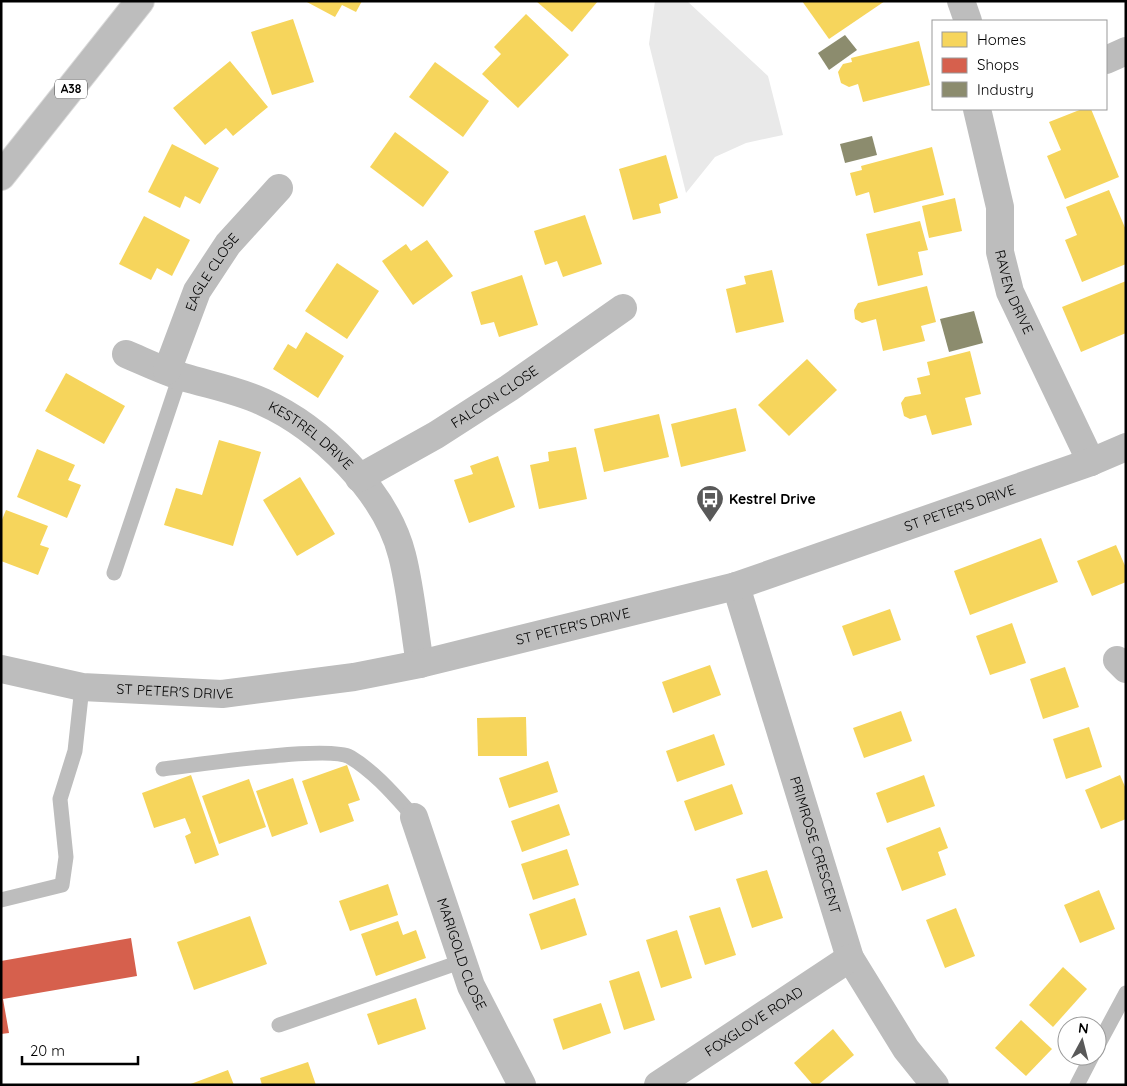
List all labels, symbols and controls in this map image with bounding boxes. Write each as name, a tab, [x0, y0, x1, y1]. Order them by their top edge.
legend	[932, 20, 1107, 110]
text: Homes	[977, 30, 1026, 49]
text: Shops	[977, 55, 1019, 74]
road number: A38	[55, 80, 87, 98]
text: Industry	[977, 80, 1034, 99]
street label: EAGLE CLOSE	[181, 229, 243, 314]
street label: RAVEN DRIVE	[991, 248, 1038, 337]
street label: FALCON CLOSE	[447, 361, 542, 432]
street label: KESTREL DRIVE	[265, 397, 357, 473]
street label: ST PETER'S DRIVE	[902, 480, 1018, 536]
bus stop icon: Kestrel Drive	[695, 484, 725, 523]
place label: Kestrel Drive	[729, 490, 816, 508]
street label: ST PETER'S DRIVE	[514, 603, 632, 649]
street label: ST PETER'S DRIVE	[116, 680, 234, 703]
street label: PRIMROSE CRESCENT	[786, 774, 845, 916]
street label: MARIGOLD CLOSE	[433, 895, 491, 1013]
street label: FOXGLOVE ROAD	[701, 983, 806, 1061]
north arrow	[1057, 1016, 1107, 1066]
text: N	[1077, 1019, 1090, 1038]
scale bar	[22, 1034, 139, 1066]
text: 20 m	[30, 1041, 65, 1060]

